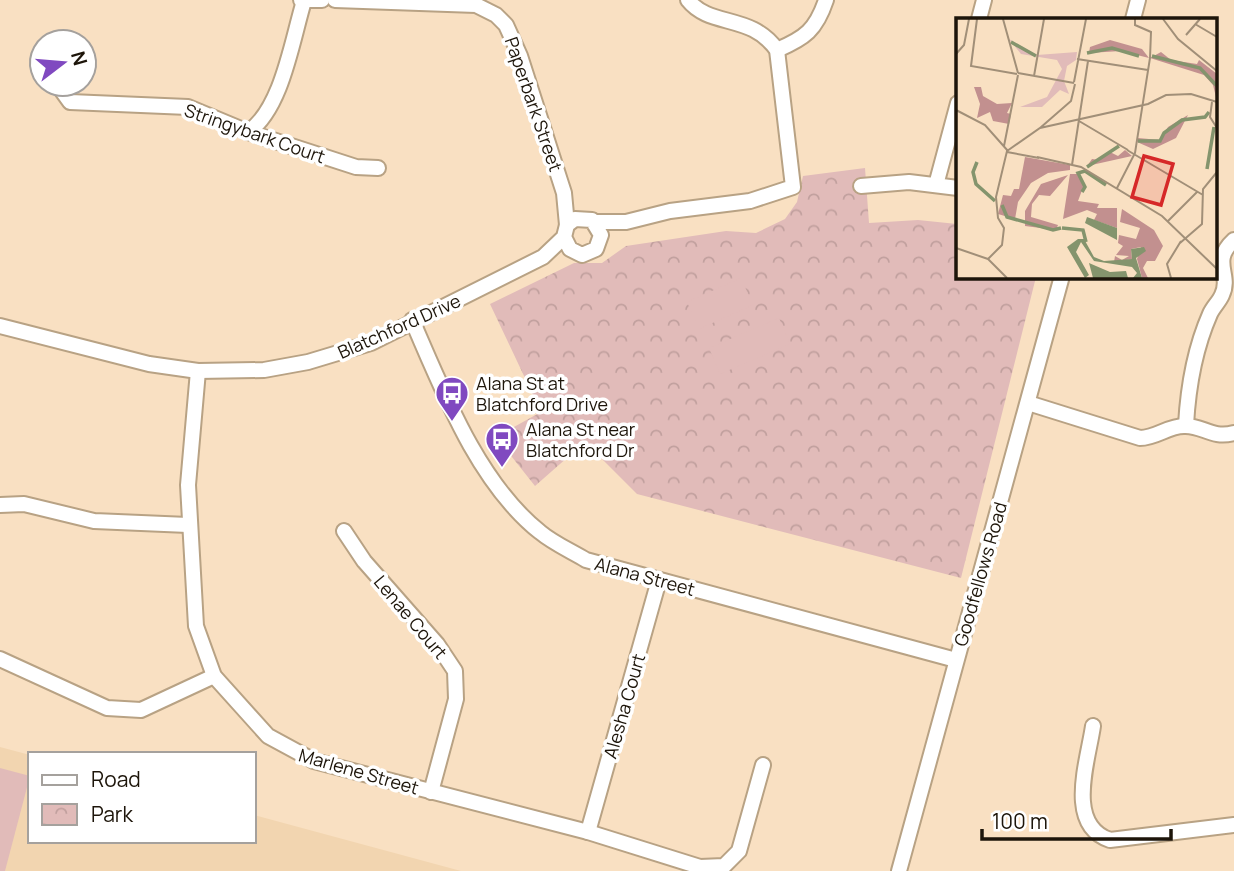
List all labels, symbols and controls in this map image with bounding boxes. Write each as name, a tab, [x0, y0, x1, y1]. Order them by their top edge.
inset map	[956, 18, 1216, 278]
north arrow	[28, 28, 98, 98]
street label: Paperbark Street	[500, 34, 568, 174]
text: N	[65, 48, 94, 68]
street label: Stringybark Court	[181, 98, 329, 168]
street label: Blatchford Drive	[334, 288, 464, 364]
place label: Alana St at Blatchford Drive	[476, 371, 608, 416]
bus stop icon: Alana St at Blatchford Drive	[433, 374, 471, 423]
place label: Alana St near Blatchford Dr	[526, 417, 636, 462]
bus stop icon: Alana St near Blatchford Dr	[483, 420, 521, 469]
street label: Goodfellows Road	[948, 499, 1012, 649]
street label: Alana Street	[592, 551, 698, 601]
street label: Lenae Court	[369, 570, 453, 664]
street label: Alesha Court	[598, 651, 650, 761]
street label: Marlene Street	[296, 742, 422, 800]
legend	[28, 752, 256, 843]
text: Road	[91, 765, 141, 793]
scale bar	[982, 798, 1171, 842]
text: Park	[91, 800, 133, 828]
text: 100 m	[992, 807, 1048, 835]

